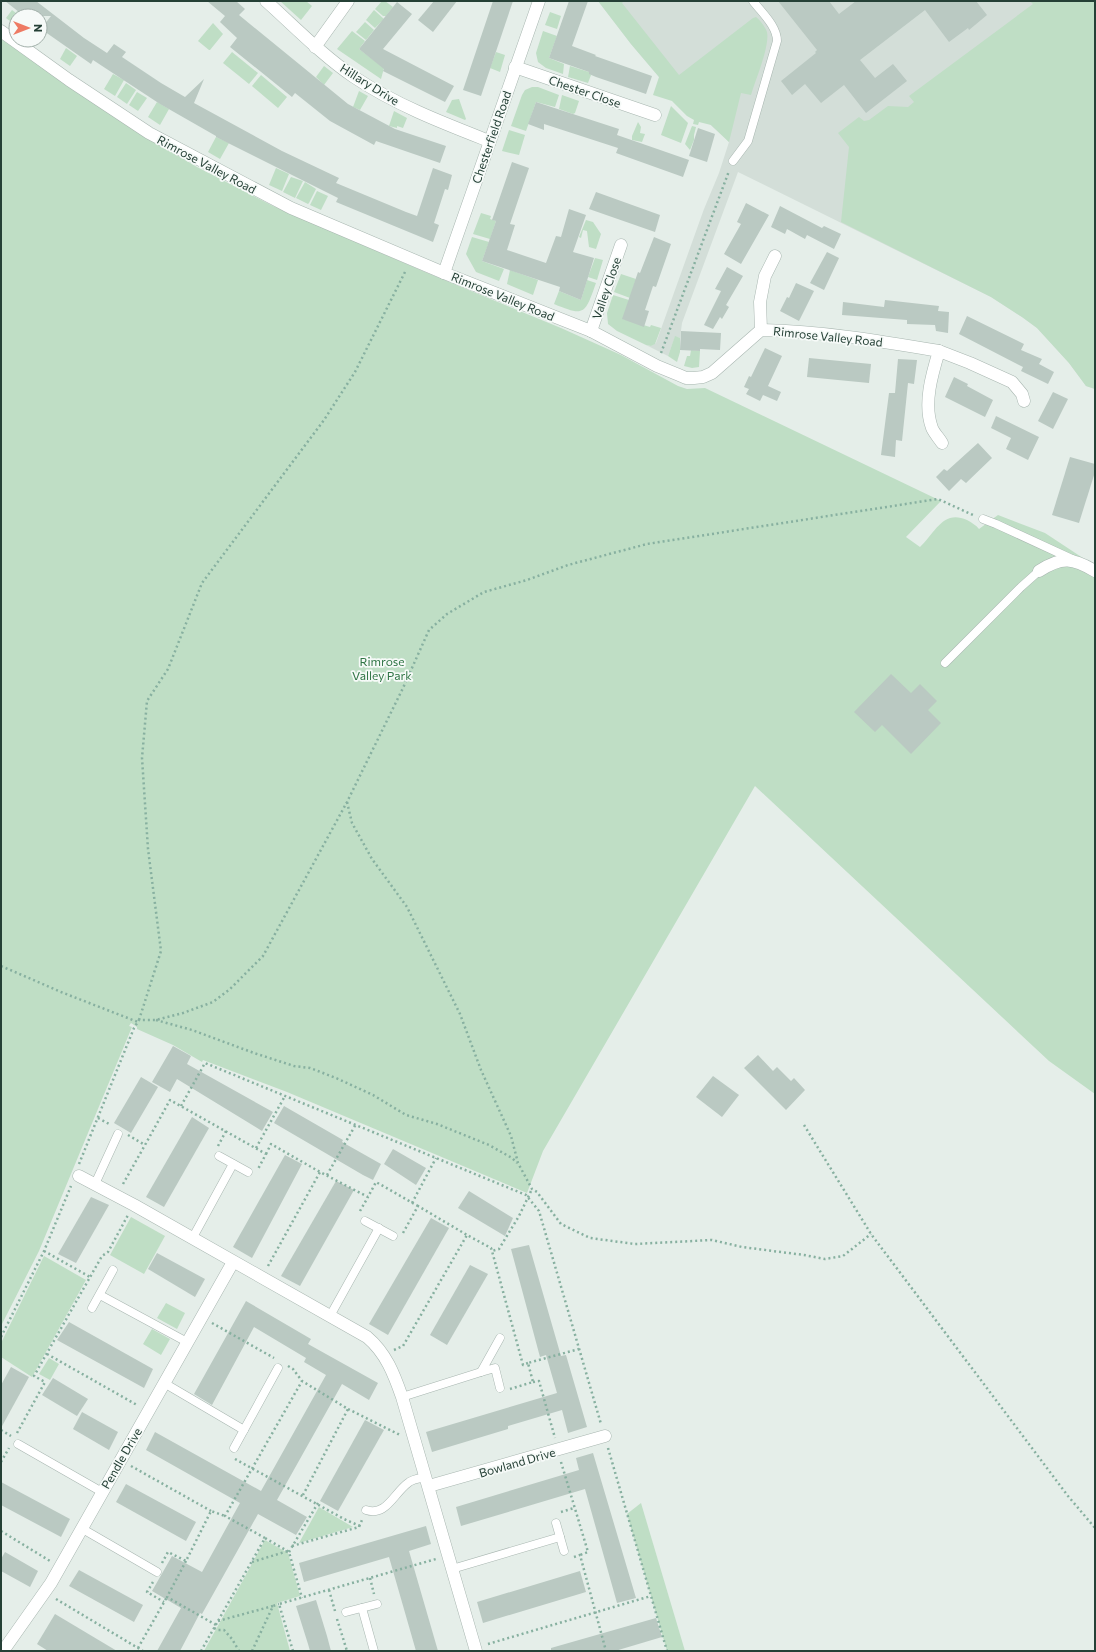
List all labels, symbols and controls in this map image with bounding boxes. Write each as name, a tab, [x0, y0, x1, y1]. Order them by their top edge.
north arrow	[8, 8, 48, 48]
text: N	[32, 24, 45, 32]
street label: Hillary Drive	[338, 60, 402, 108]
street label: Chester Close	[547, 72, 623, 110]
street label: Chesterfield Road	[469, 89, 513, 185]
street label: Rimrose Valley Road	[155, 132, 259, 196]
street label: Valley Close	[589, 255, 623, 321]
street label: Rimrose Valley Road	[449, 269, 557, 323]
street label: Rimrose Valley Road	[773, 323, 883, 349]
park label: Rimrose Valley Park	[352, 654, 412, 682]
street label: Pendle Drive	[98, 1425, 144, 1491]
street label: Bowland Drive	[477, 1444, 557, 1480]

